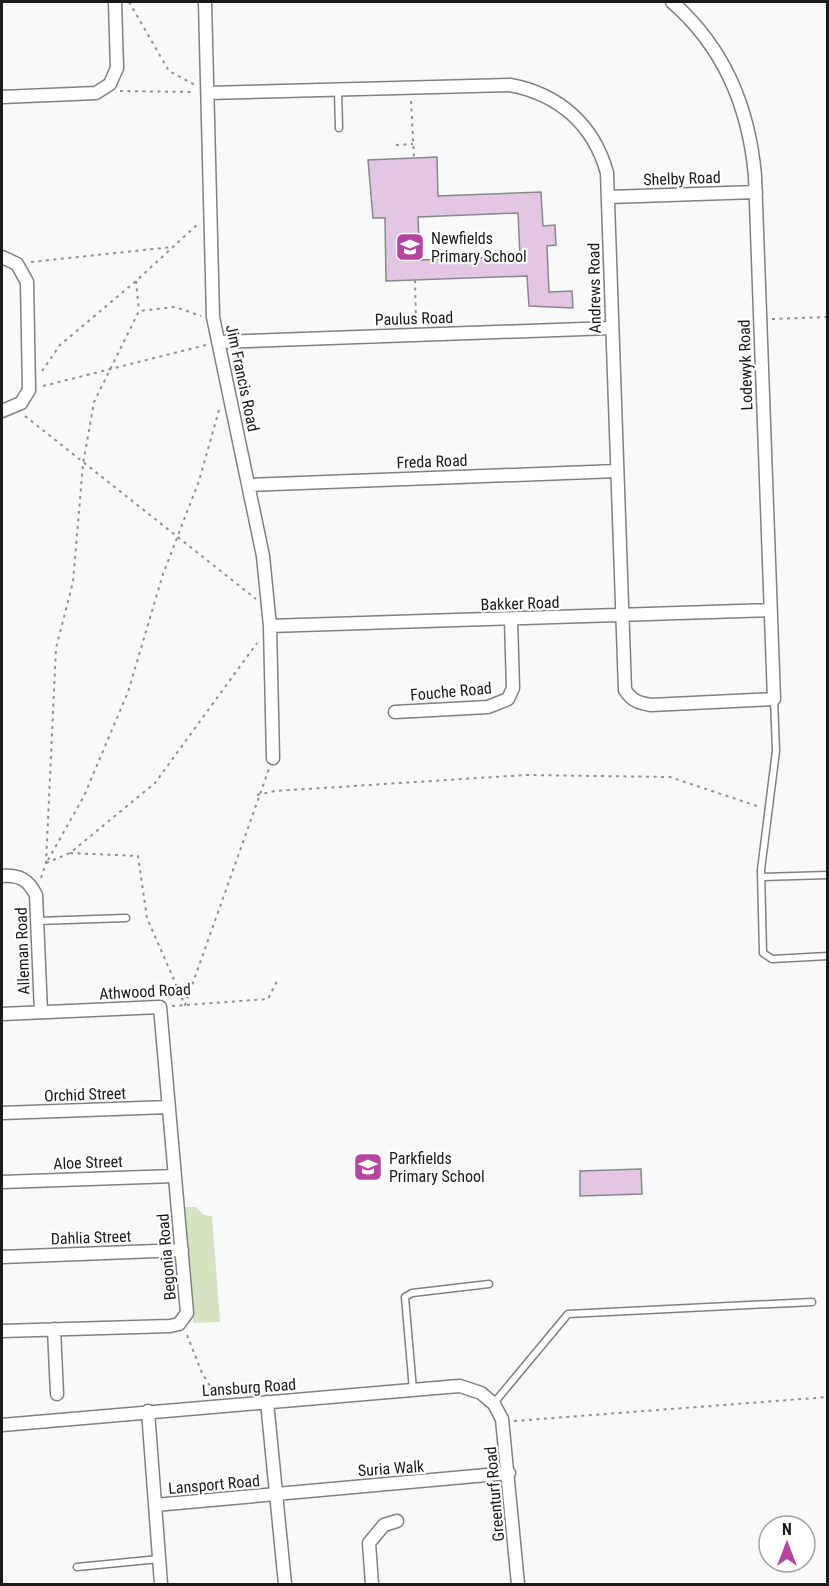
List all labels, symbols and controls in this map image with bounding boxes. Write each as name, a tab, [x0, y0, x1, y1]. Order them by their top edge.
street label: Shelby Road	[643, 168, 721, 189]
place label: Newfields Primary School	[431, 229, 527, 266]
school or university icon: Newfields Primary School	[394, 231, 426, 263]
street label: Andrews Road	[584, 243, 605, 333]
street label: Paulus Road	[374, 308, 454, 329]
street label: Lodewyk Road	[734, 319, 757, 411]
street label: Jim Francis Road	[222, 323, 263, 433]
street label: Freda Road	[396, 451, 468, 472]
street label: Bakker Road	[480, 593, 560, 614]
street label: Fouche Road	[410, 678, 493, 705]
street label: Alleman Road	[11, 907, 34, 995]
street label: Athwood Road	[99, 980, 191, 1003]
street label: Orchid Street	[44, 1084, 127, 1105]
place label: Parkfields Primary School	[389, 1149, 485, 1186]
school or university icon: Parkfields Primary School	[352, 1151, 384, 1183]
street label: Aloe Street	[53, 1152, 123, 1173]
street label: Begonia Road	[153, 1213, 180, 1301]
street label: Dahlia Street	[50, 1227, 132, 1248]
street label: Lansburg Road	[201, 1375, 297, 1400]
street label: Greenturf Road	[481, 1446, 508, 1542]
street label: Suria Walk	[357, 1457, 426, 1480]
street label: Lansport Road	[167, 1471, 261, 1498]
north arrow	[757, 1514, 817, 1574]
text: N	[782, 1520, 792, 1539]

